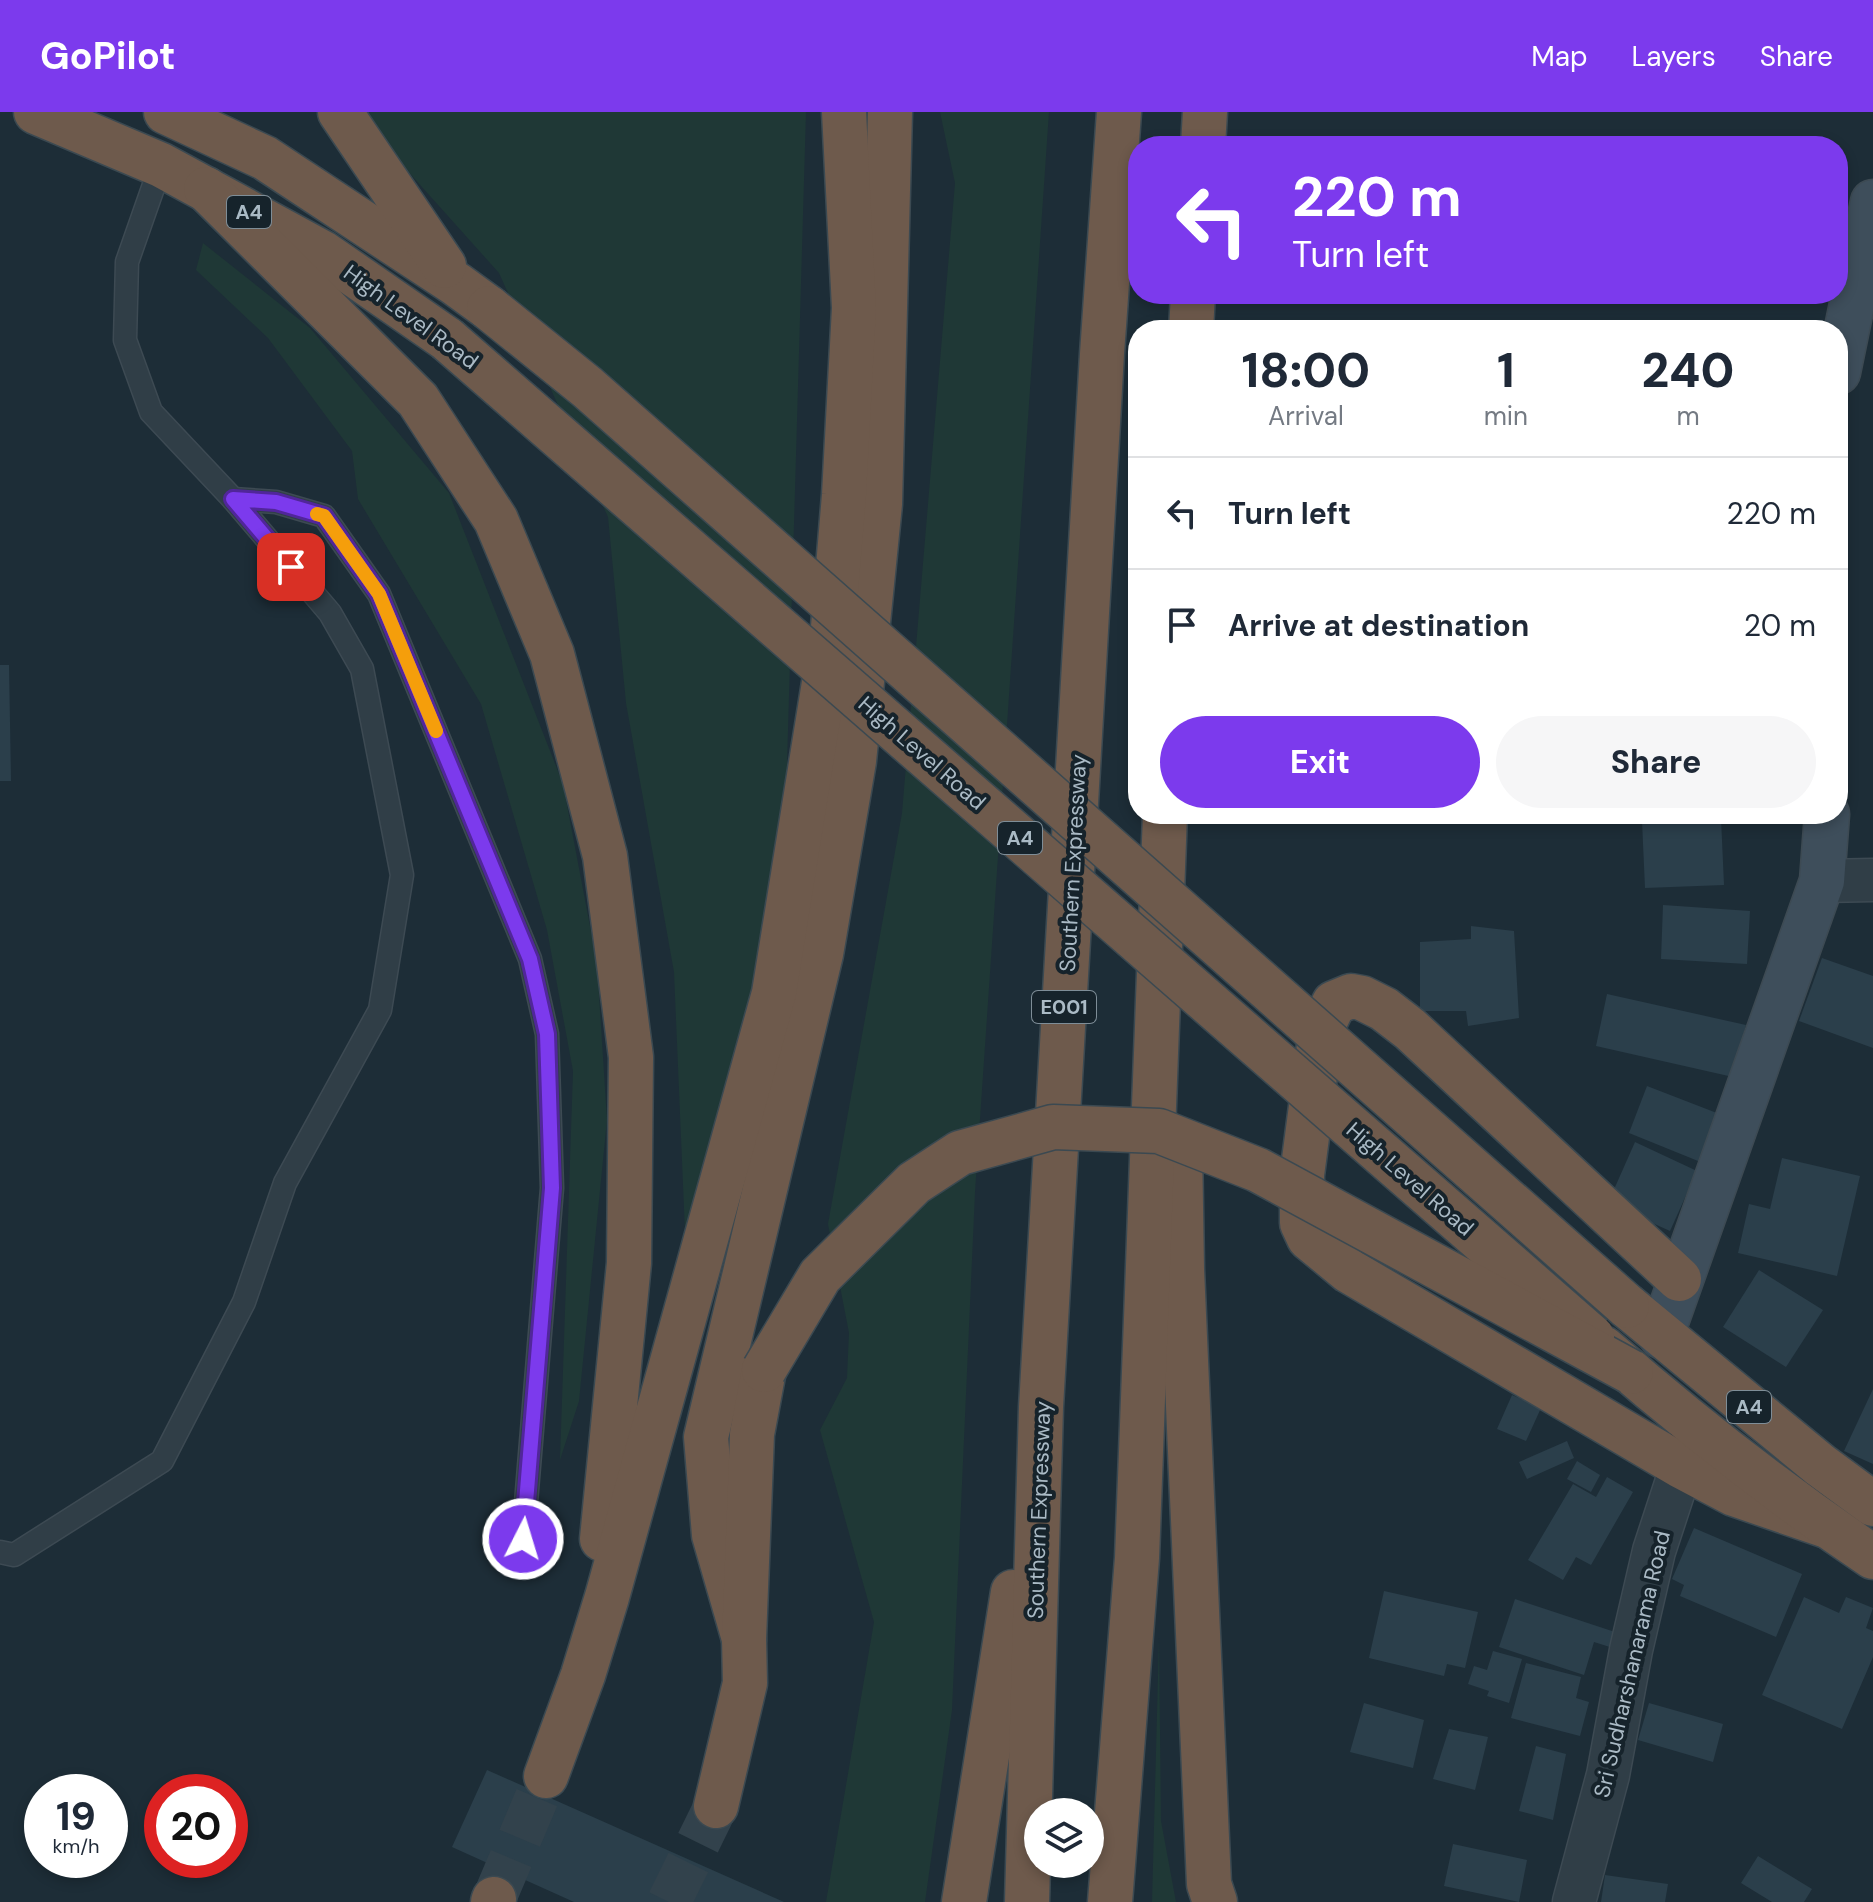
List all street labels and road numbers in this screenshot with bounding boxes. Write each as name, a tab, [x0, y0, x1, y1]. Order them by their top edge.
road number: A4	[227, 196, 271, 228]
street label: High Level Road	[338, 258, 484, 376]
street label: High Level Road	[852, 690, 992, 816]
street label: Southern Expressway	[1053, 753, 1093, 973]
road number: A4	[998, 822, 1042, 854]
road number: E001	[1032, 991, 1096, 1023]
street label: High Level Road	[1340, 1116, 1480, 1242]
road number: A4	[1727, 1391, 1771, 1423]
street label: Southern Expressway	[1021, 1401, 1057, 1619]
street label: Sri Sudharshanarama Road	[1587, 1528, 1677, 1800]

